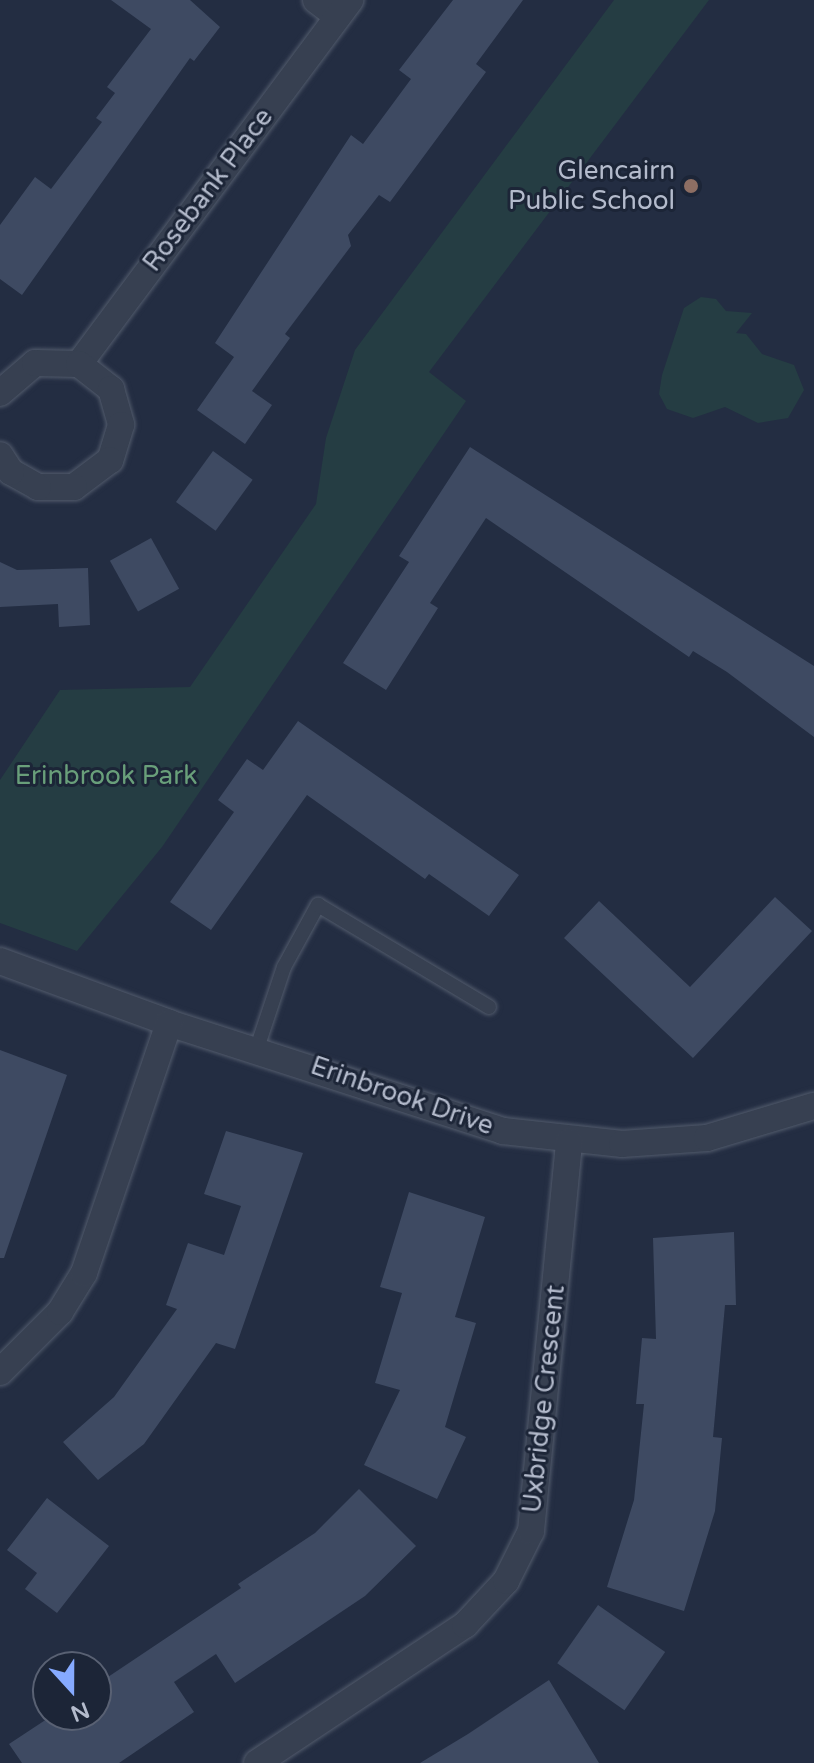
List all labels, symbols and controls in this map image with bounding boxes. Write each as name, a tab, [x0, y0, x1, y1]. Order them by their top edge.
street label: Rosebank Place	[137, 102, 279, 278]
place label: Glencairn Public School	[508, 155, 675, 216]
marker: Glencairn Public School	[682, 177, 700, 195]
park label: Erinbrook Park	[15, 760, 197, 792]
street label: Erinbrook Drive	[307, 1050, 497, 1142]
street label: Uxbridge Crescent	[517, 1283, 571, 1515]
north arrow	[32, 1651, 112, 1731]
text: N	[67, 1696, 93, 1727]

